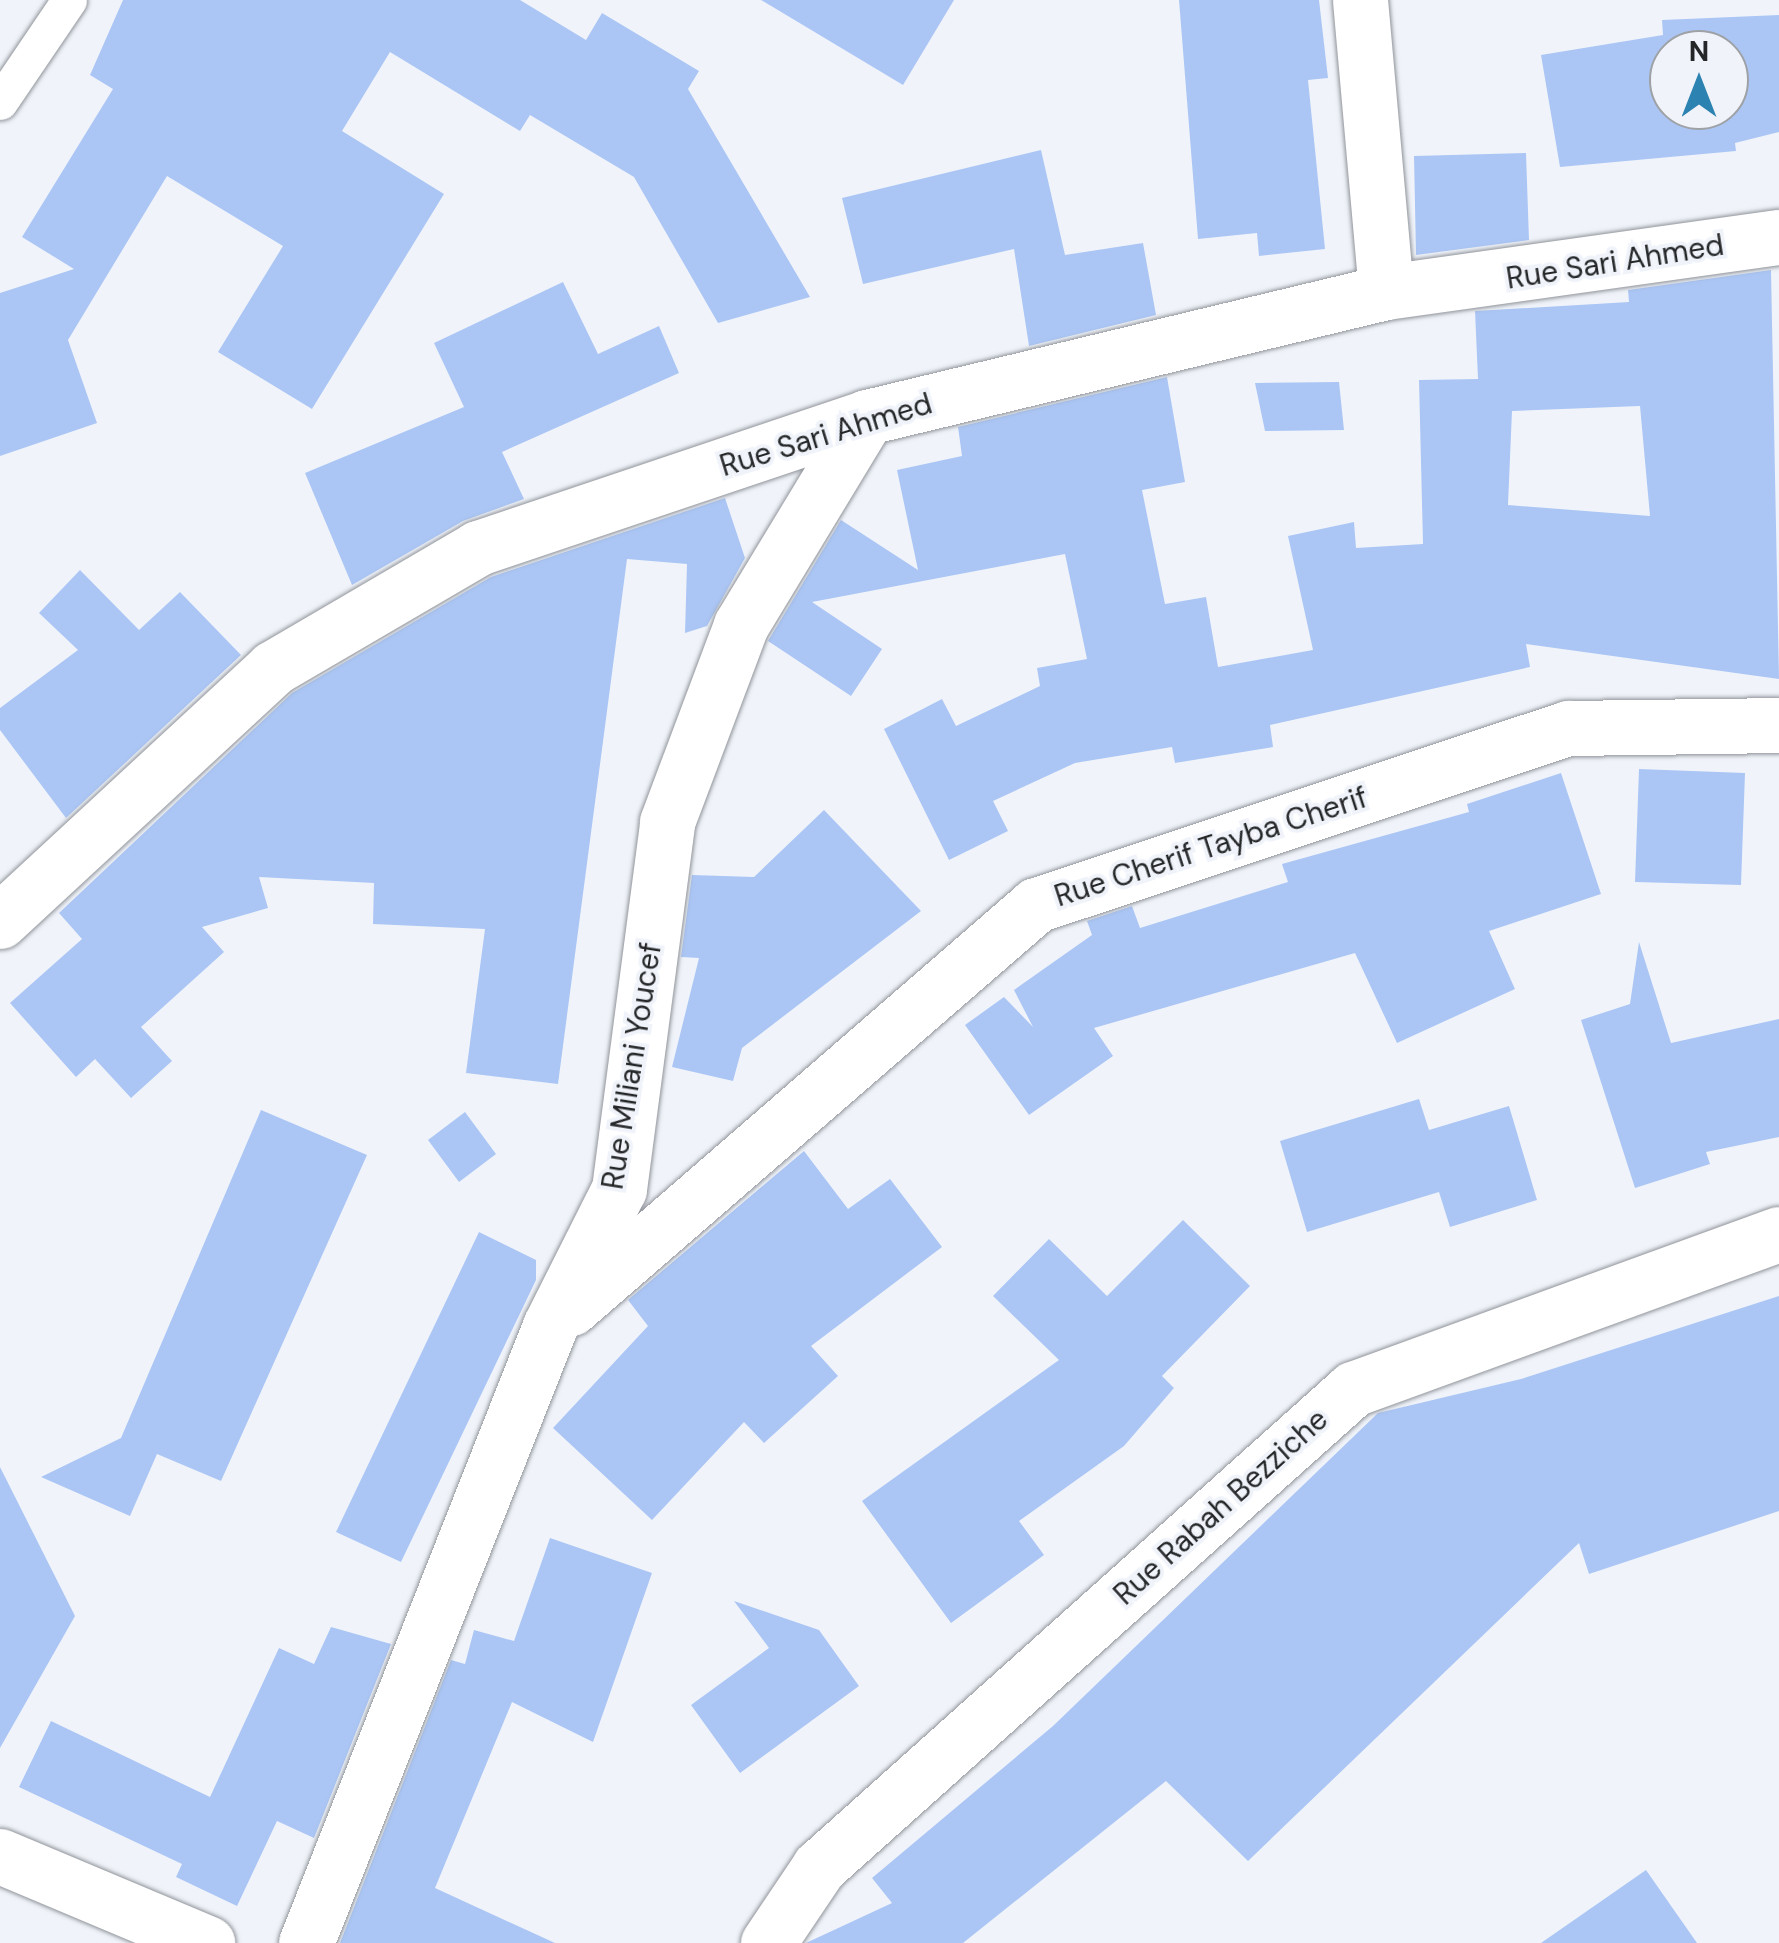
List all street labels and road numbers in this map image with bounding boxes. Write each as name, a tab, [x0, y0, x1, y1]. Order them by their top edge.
street label: Rue Sari Ahmed	[1504, 227, 1726, 297]
street label: Rue Sari Ahmed	[716, 386, 936, 484]
street label: Rue Cherif Tayba Cherif	[1050, 779, 1372, 915]
street label: Rue Miliani Youcef	[595, 940, 669, 1192]
street label: Rue Rabah Bezziche	[1107, 1402, 1335, 1612]

